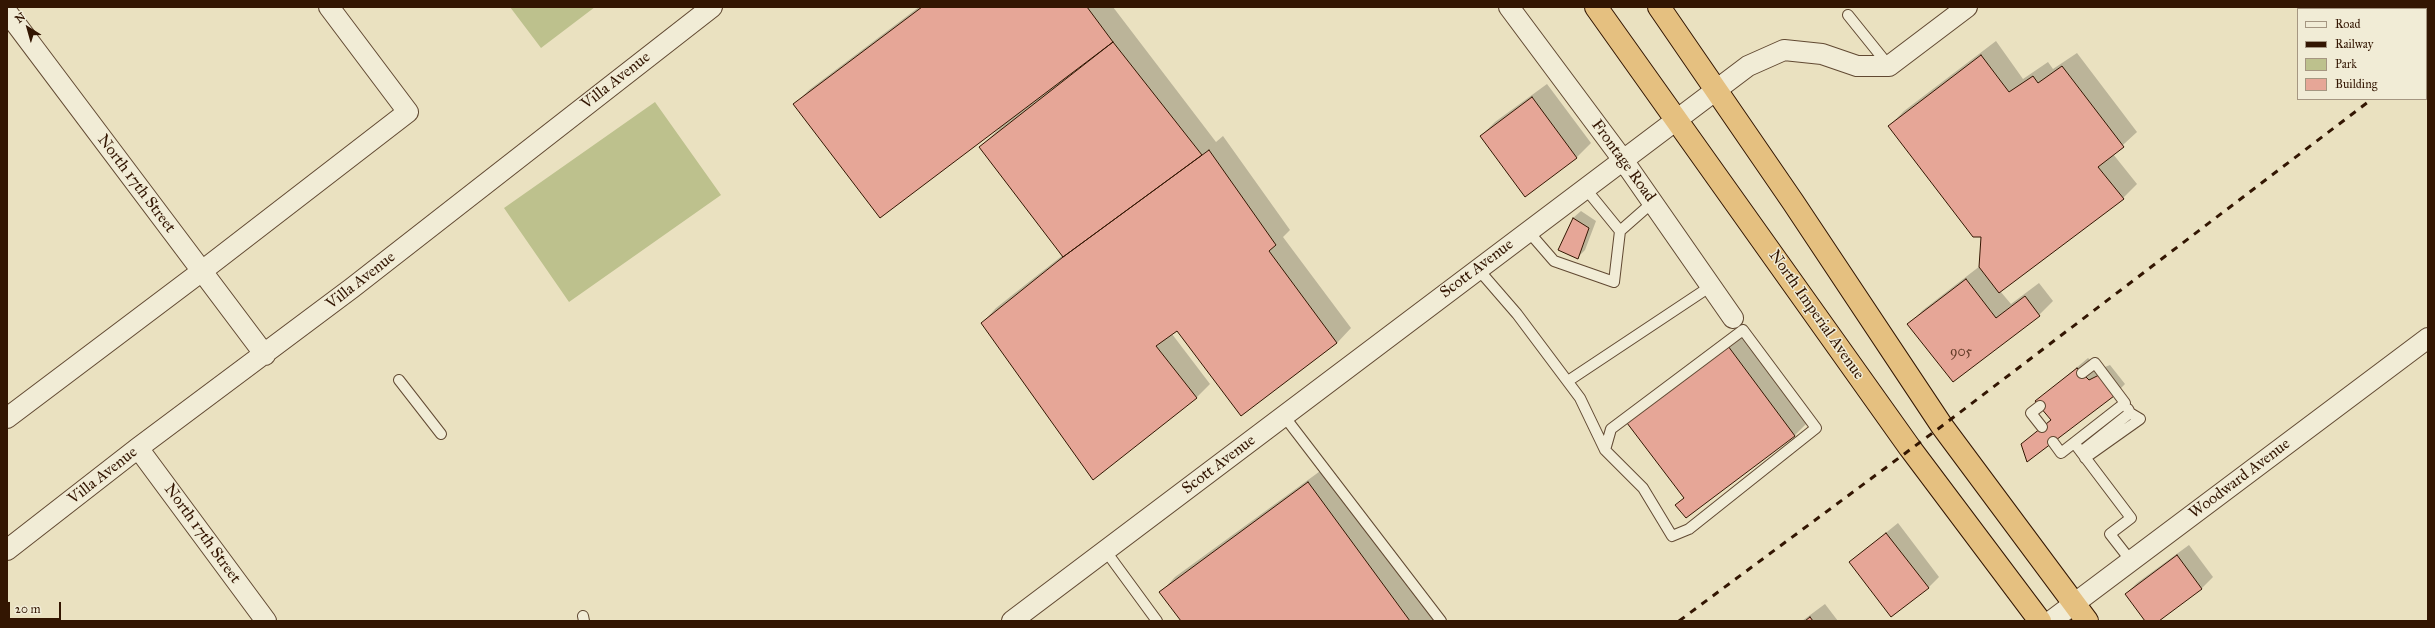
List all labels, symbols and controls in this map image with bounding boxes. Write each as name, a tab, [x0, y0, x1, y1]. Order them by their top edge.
north arrow	[8, 8, 48, 48]
legend	[2297, 8, 2427, 100]
text: N	[13, 10, 28, 26]
text: Road	[2335, 17, 2361, 31]
text: Railway	[2335, 37, 2373, 51]
street label: Villa Avenue	[578, 48, 654, 114]
text: Park	[2335, 57, 2357, 71]
text: Building	[2335, 77, 2377, 91]
street label: Frontage Road	[1587, 116, 1659, 206]
street label: North 17th Street	[93, 131, 179, 237]
street label: Scott Avenue	[1437, 235, 1517, 303]
street label: North Imperial Avenue	[1764, 247, 1868, 383]
street label: Villa Avenue	[323, 248, 399, 314]
house number: 905	[1950, 345, 1972, 361]
street label: Scott Avenue	[1179, 431, 1259, 499]
street label: Woodward Avenue	[2186, 435, 2294, 523]
street label: Villa Avenue	[65, 443, 141, 509]
street label: North 17th Street	[160, 481, 244, 587]
scale bar	[10, 594, 63, 620]
text: 20 m	[15, 602, 41, 616]

